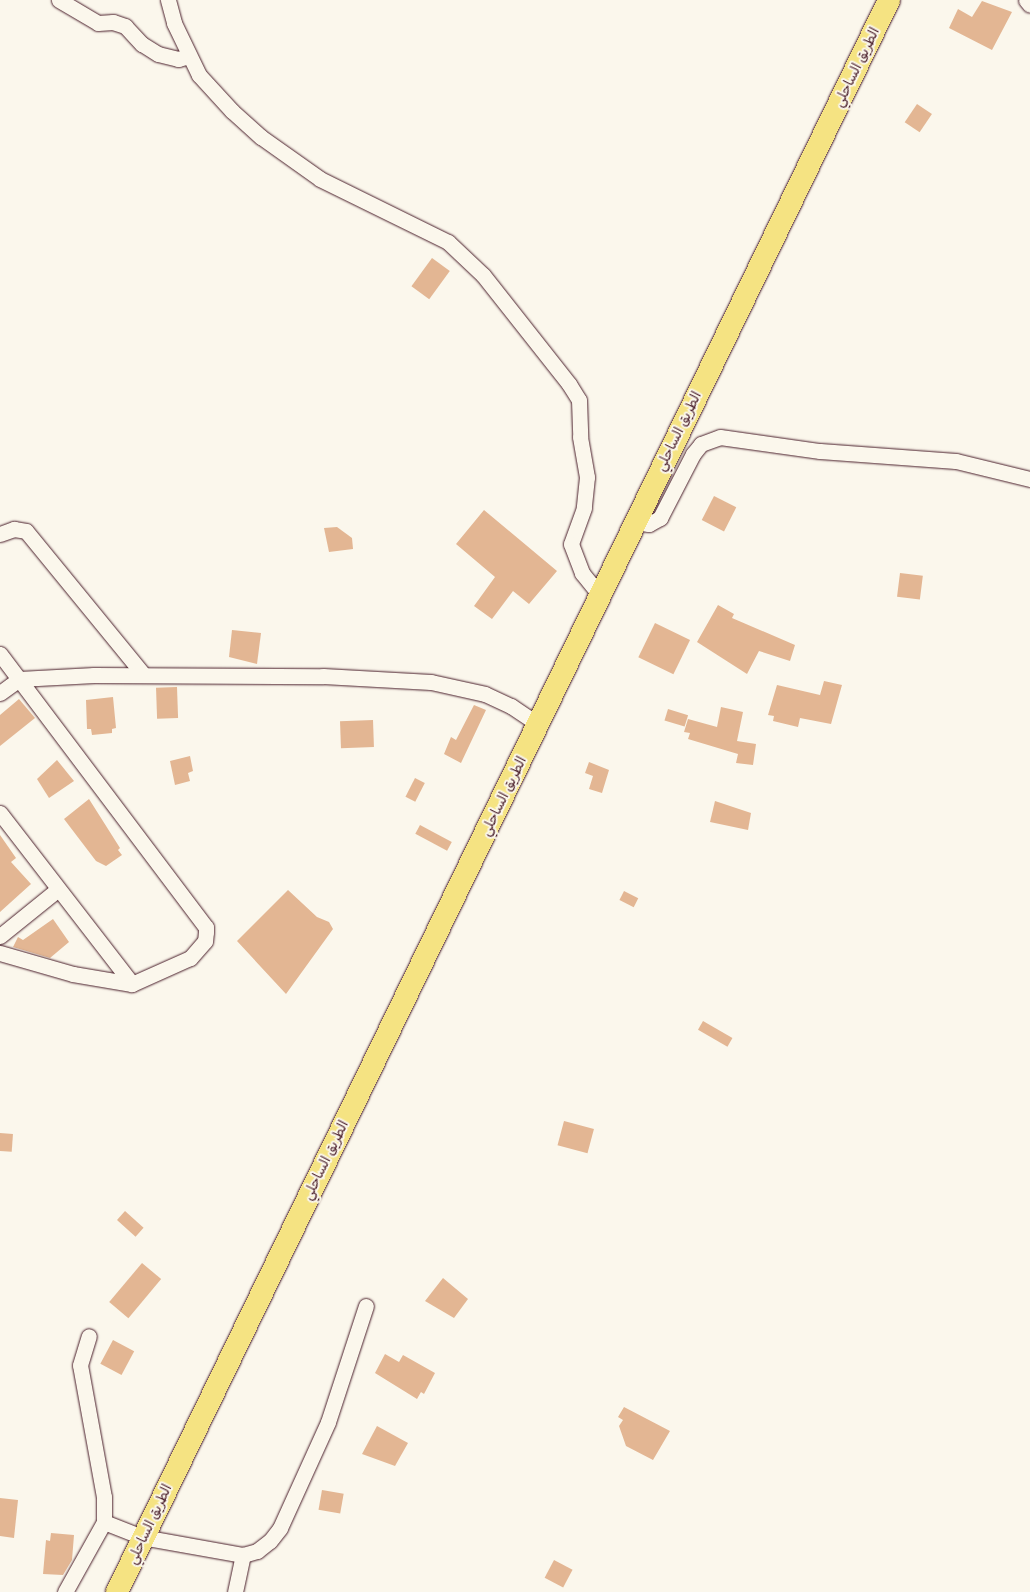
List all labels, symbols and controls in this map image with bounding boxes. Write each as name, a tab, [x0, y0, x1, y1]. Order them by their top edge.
street label: الطريق الساحلي	[830, 24, 882, 110]
street label: الطريق الساحلي	[652, 388, 704, 474]
street label: الطريق الساحلي	[477, 753, 529, 839]
street label: الطريق الساحلي	[299, 1117, 351, 1203]
street label: الطريق الساحلي	[123, 1481, 175, 1567]

